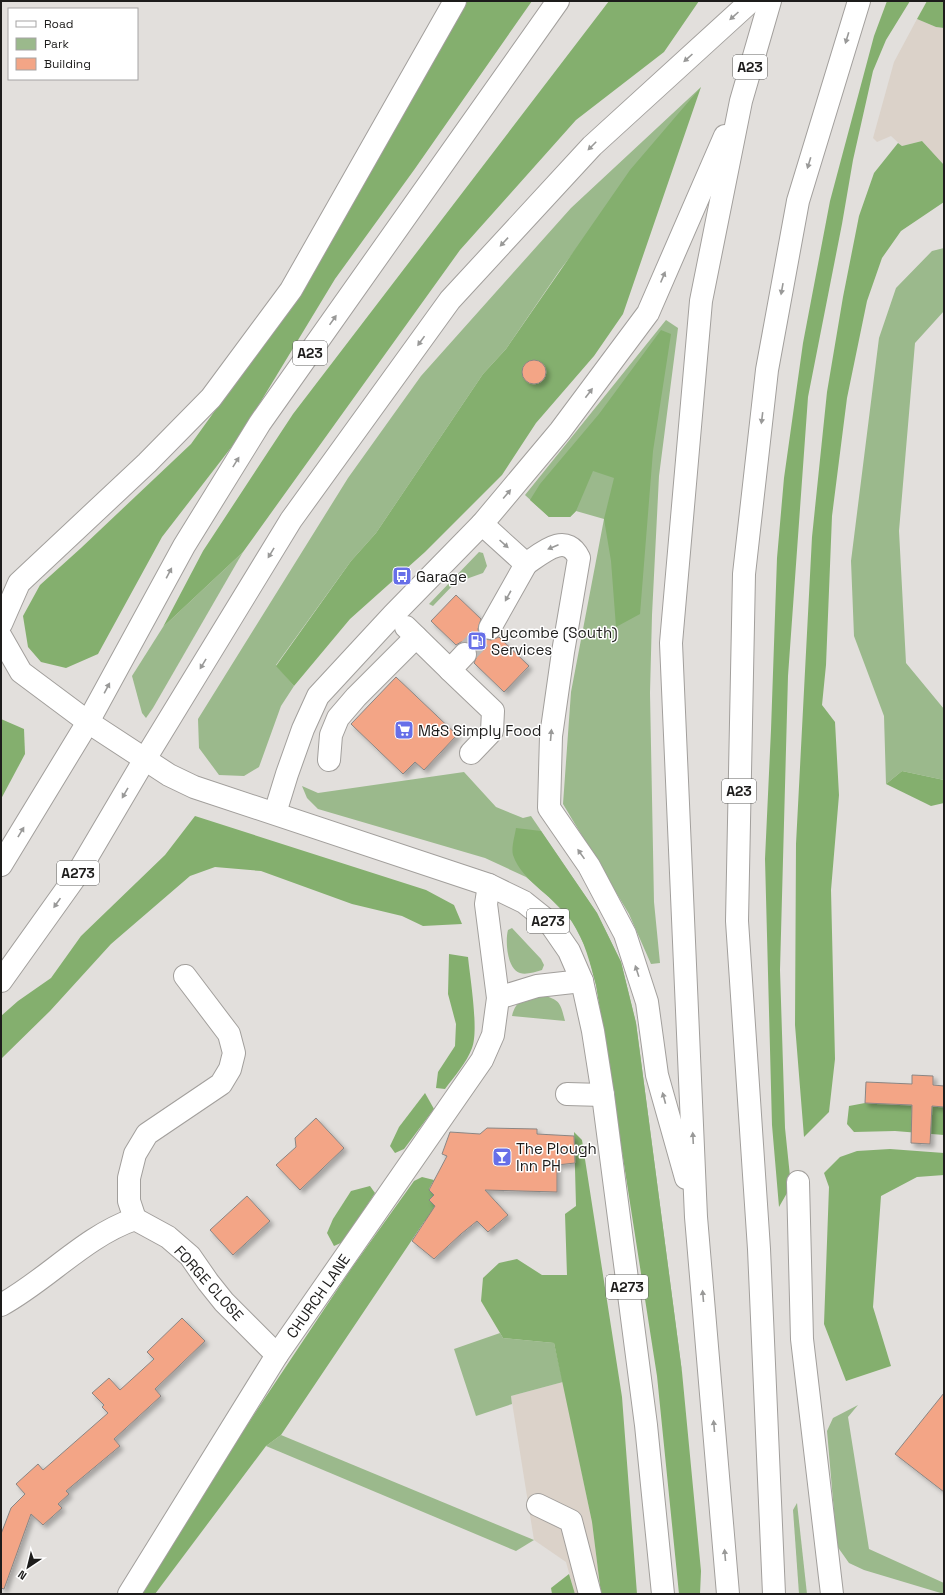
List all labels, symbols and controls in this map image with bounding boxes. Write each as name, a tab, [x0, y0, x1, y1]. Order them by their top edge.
legend	[8, 8, 138, 80]
one-way arrow	[729, 12, 739, 21]
text: Road	[44, 16, 73, 32]
one-way arrow	[844, 33, 850, 45]
text: Park	[44, 36, 69, 52]
one-way arrow	[683, 54, 693, 63]
road number: A23	[733, 55, 767, 79]
text: Building	[44, 56, 91, 72]
one-way arrow	[587, 141, 597, 151]
one-way arrow	[806, 157, 812, 169]
one-way arrow	[499, 237, 509, 247]
one-way arrow	[661, 270, 667, 282]
one-way arrow	[778, 283, 784, 296]
one-way arrow	[329, 315, 337, 325]
one-way arrow	[417, 336, 425, 347]
road number: A23	[293, 341, 327, 365]
one-way arrow	[584, 388, 592, 398]
one-way arrow	[758, 412, 765, 424]
one-way arrow	[232, 456, 239, 468]
one-way arrow	[503, 489, 512, 500]
one-way arrow	[499, 539, 509, 549]
one-way arrow	[547, 545, 559, 551]
one-way arrow	[267, 547, 274, 559]
bus stop icon: Garage	[391, 565, 413, 587]
place label: Garage	[416, 567, 467, 586]
one-way arrow	[165, 568, 172, 579]
one-way arrow	[504, 590, 511, 602]
place label: Pycombe (South) Services	[491, 623, 618, 659]
fuel station icon: Pycombe (South) Services	[466, 630, 488, 652]
one-way arrow	[199, 659, 207, 669]
one-way arrow	[103, 682, 110, 693]
supermarket icon: M&S Simply Food	[393, 719, 415, 741]
place label: M&S Simply Food	[418, 721, 541, 740]
one-way arrow	[548, 729, 555, 741]
road number: A23	[722, 779, 756, 803]
one-way arrow	[121, 787, 128, 799]
one-way arrow	[18, 826, 25, 838]
one-way arrow	[577, 849, 585, 860]
road number: A273	[57, 861, 99, 885]
one-way arrow	[53, 898, 61, 909]
road number: A273	[527, 909, 569, 933]
one-way arrow	[634, 965, 640, 977]
one-way arrow	[661, 1092, 667, 1104]
one-way arrow	[689, 1132, 696, 1144]
place label: The Plough Inn PH	[516, 1139, 597, 1175]
bar icon: The Plough Inn PH	[491, 1146, 513, 1168]
street label: FORGE CLOSE	[170, 1241, 248, 1325]
street label: CHURCH LANE	[282, 1250, 354, 1342]
road number: A273	[606, 1275, 648, 1299]
one-way arrow	[699, 1290, 706, 1302]
one-way arrow	[710, 1420, 717, 1432]
north arrow	[8, 1547, 48, 1587]
one-way arrow	[721, 1549, 728, 1561]
text: N	[15, 1567, 29, 1583]

